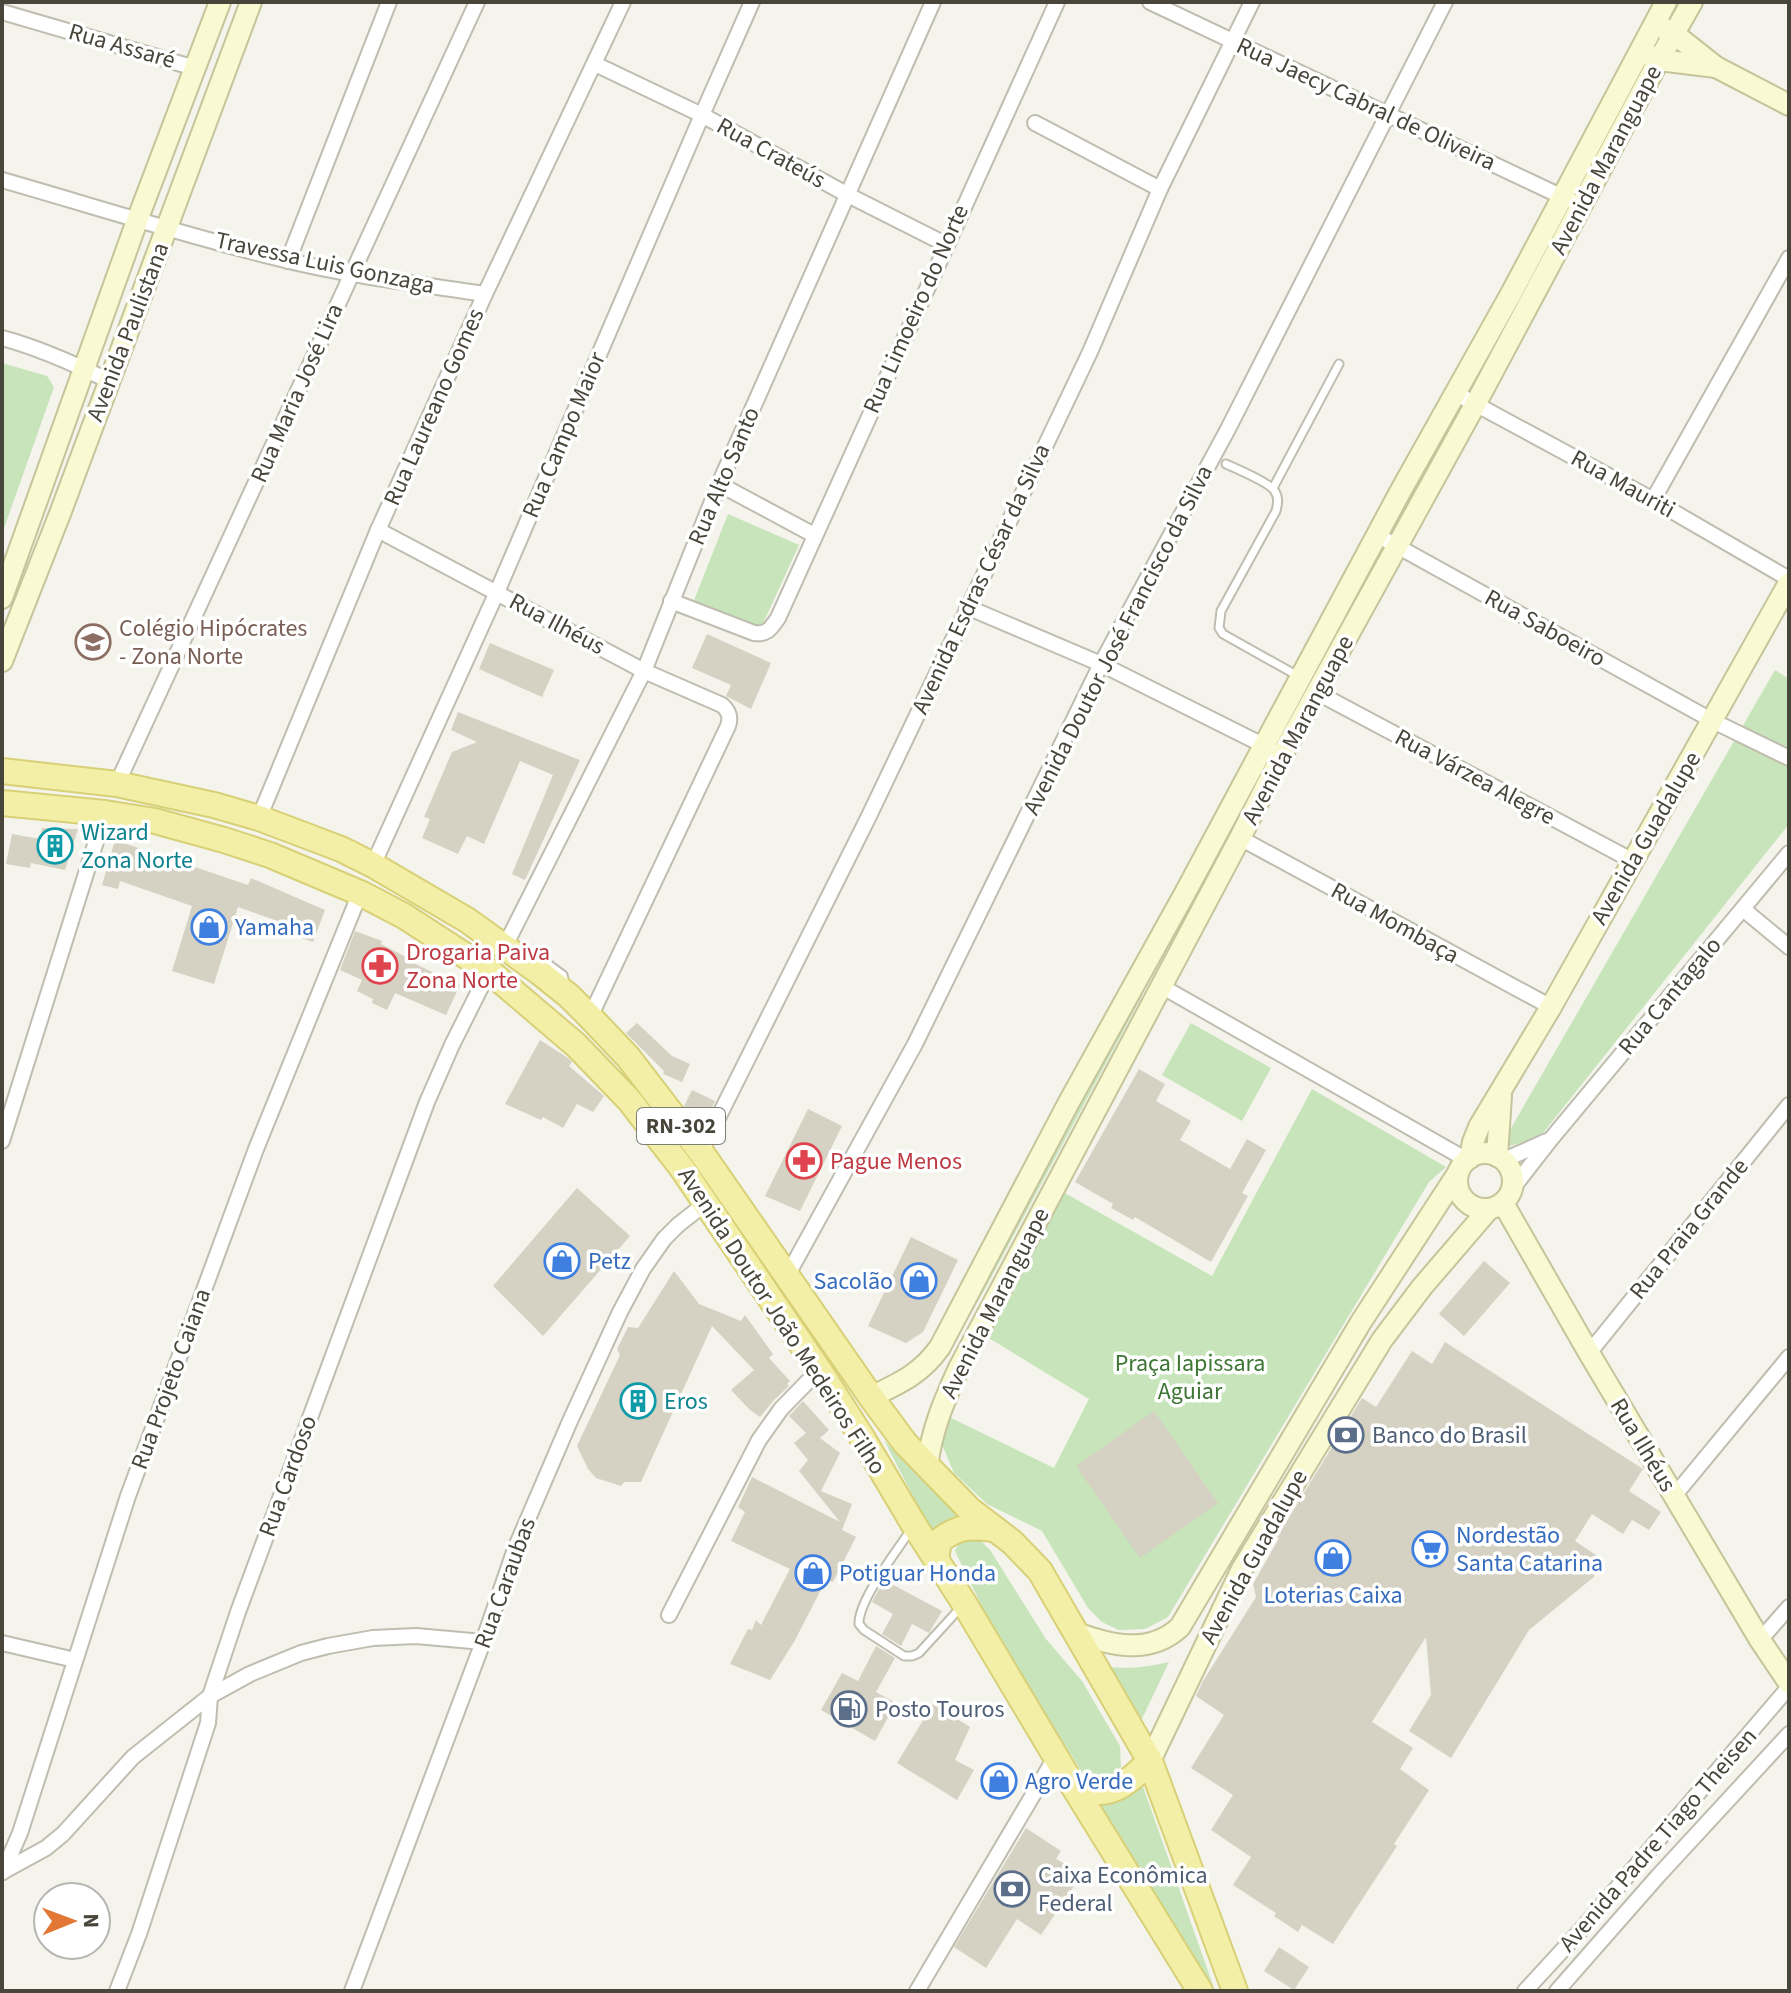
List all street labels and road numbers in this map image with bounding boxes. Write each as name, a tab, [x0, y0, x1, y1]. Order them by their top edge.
street label: Rua Assaré	[65, 14, 179, 78]
street label: Rua Jaecy Cabral de Oliveira	[1230, 28, 1502, 180]
street label: Avenida Maranguape	[1541, 59, 1671, 261]
street label: Rua Crateús	[710, 109, 832, 197]
street label: Rua Limoeiro do Norte	[854, 199, 978, 419]
street label: Travessa Luis Gonzaga	[212, 223, 438, 303]
street label: Avenida Paulistana	[78, 237, 178, 427]
street label: Rua Maria José Lira	[242, 298, 352, 488]
street label: Rua Laureano Gomes	[375, 303, 493, 511]
street label: Rua Campo Maior	[513, 346, 615, 523]
street label: Rua Alto Santo	[679, 401, 769, 551]
street label: Avenida Esdras César da Silva	[903, 438, 1059, 720]
street label: Rua Mauriti	[1564, 441, 1682, 527]
street label: Avenida Doutor José Francisco da Silva	[1014, 459, 1222, 821]
street label: Rua Saboeiro	[1478, 580, 1612, 676]
street label: Rua Ilhéus	[503, 584, 611, 664]
street label: Avenida Maranguape	[1233, 629, 1363, 831]
street label: Rua Várzea Alegre	[1389, 720, 1561, 834]
street label: Avenida Guadalupe	[1582, 745, 1710, 931]
street label: Rua Mombaça	[1325, 873, 1465, 973]
street label: Rua Cantagalo	[1610, 929, 1730, 1063]
road number: RN-302	[637, 1108, 725, 1144]
street label: Rua Praia Grande	[1621, 1151, 1757, 1307]
street label: Avenida Doutor João Medeiros Filho	[669, 1160, 895, 1482]
street label: Avenida Maranguape	[932, 1201, 1058, 1405]
street label: Rua Projeto Caiana	[122, 1284, 220, 1474]
street label: Rua Ilhéus	[1601, 1391, 1685, 1499]
street label: Rua Cardoso	[250, 1410, 326, 1542]
street label: Avenida Guadalupe	[1191, 1463, 1317, 1651]
street label: Rua Caraubas	[465, 1512, 545, 1654]
street label: Avenida Padre Tiago Theisen	[1551, 1720, 1765, 1960]

